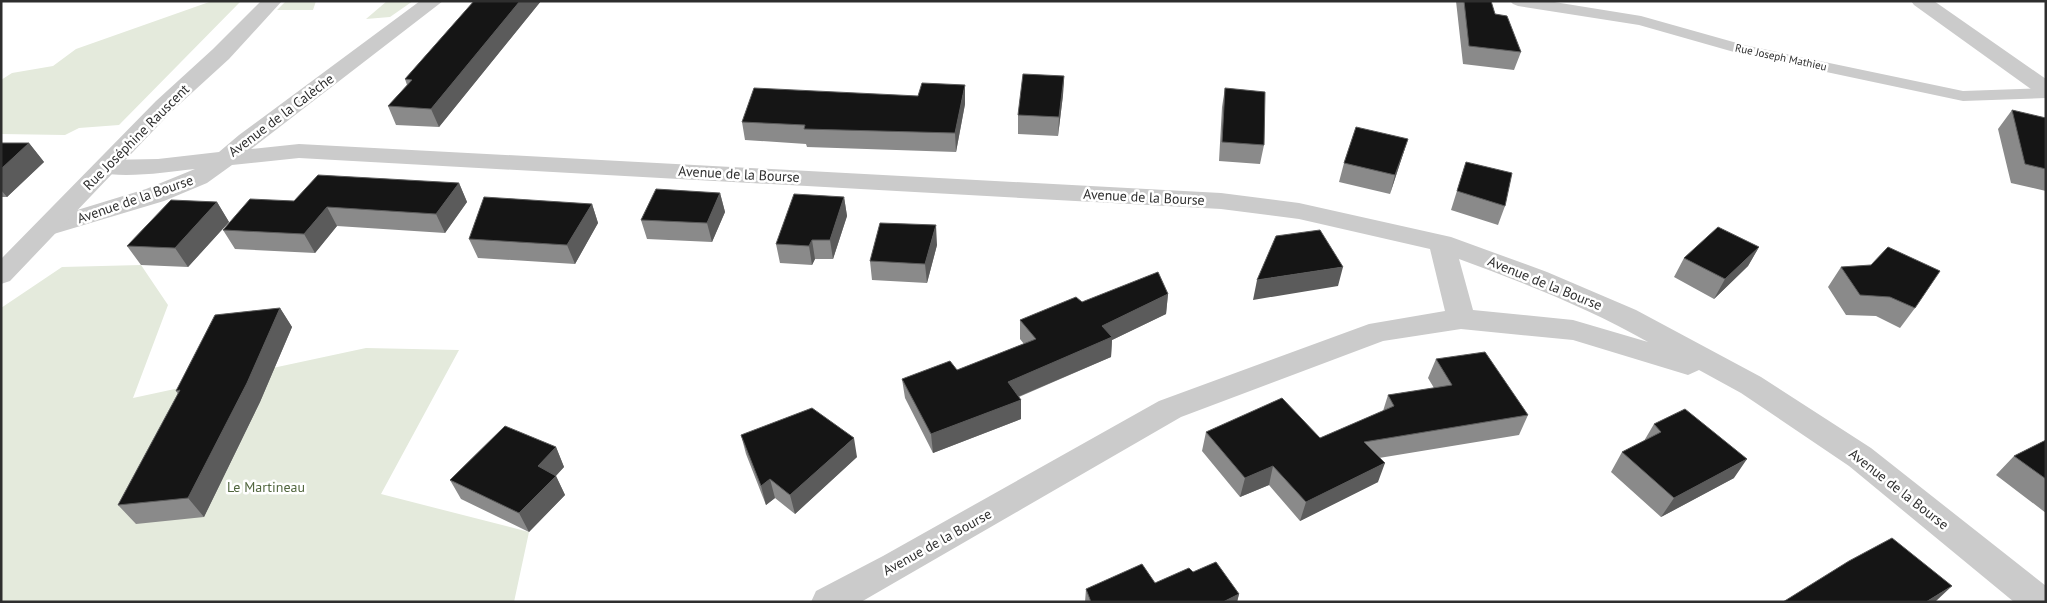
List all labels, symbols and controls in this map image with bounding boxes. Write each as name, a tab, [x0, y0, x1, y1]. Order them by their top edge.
street label: Rue Joseph Mathieu	[1734, 40, 1828, 74]
street label: Avenue de la Calèche	[225, 69, 337, 161]
street label: Rue Joséphine Rauscent	[79, 80, 193, 194]
street label: Avenue de la Bourse	[678, 162, 800, 186]
street label: Avenue de la Bourse	[75, 171, 195, 227]
street label: Avenue de la Bourse	[1083, 185, 1205, 209]
street label: Avenue de la Bourse	[1485, 252, 1605, 314]
street label: Avenue de la Bourse	[1846, 444, 1952, 534]
park label: Le Martineau	[227, 478, 305, 496]
street label: Avenue de la Bourse	[879, 505, 995, 579]

